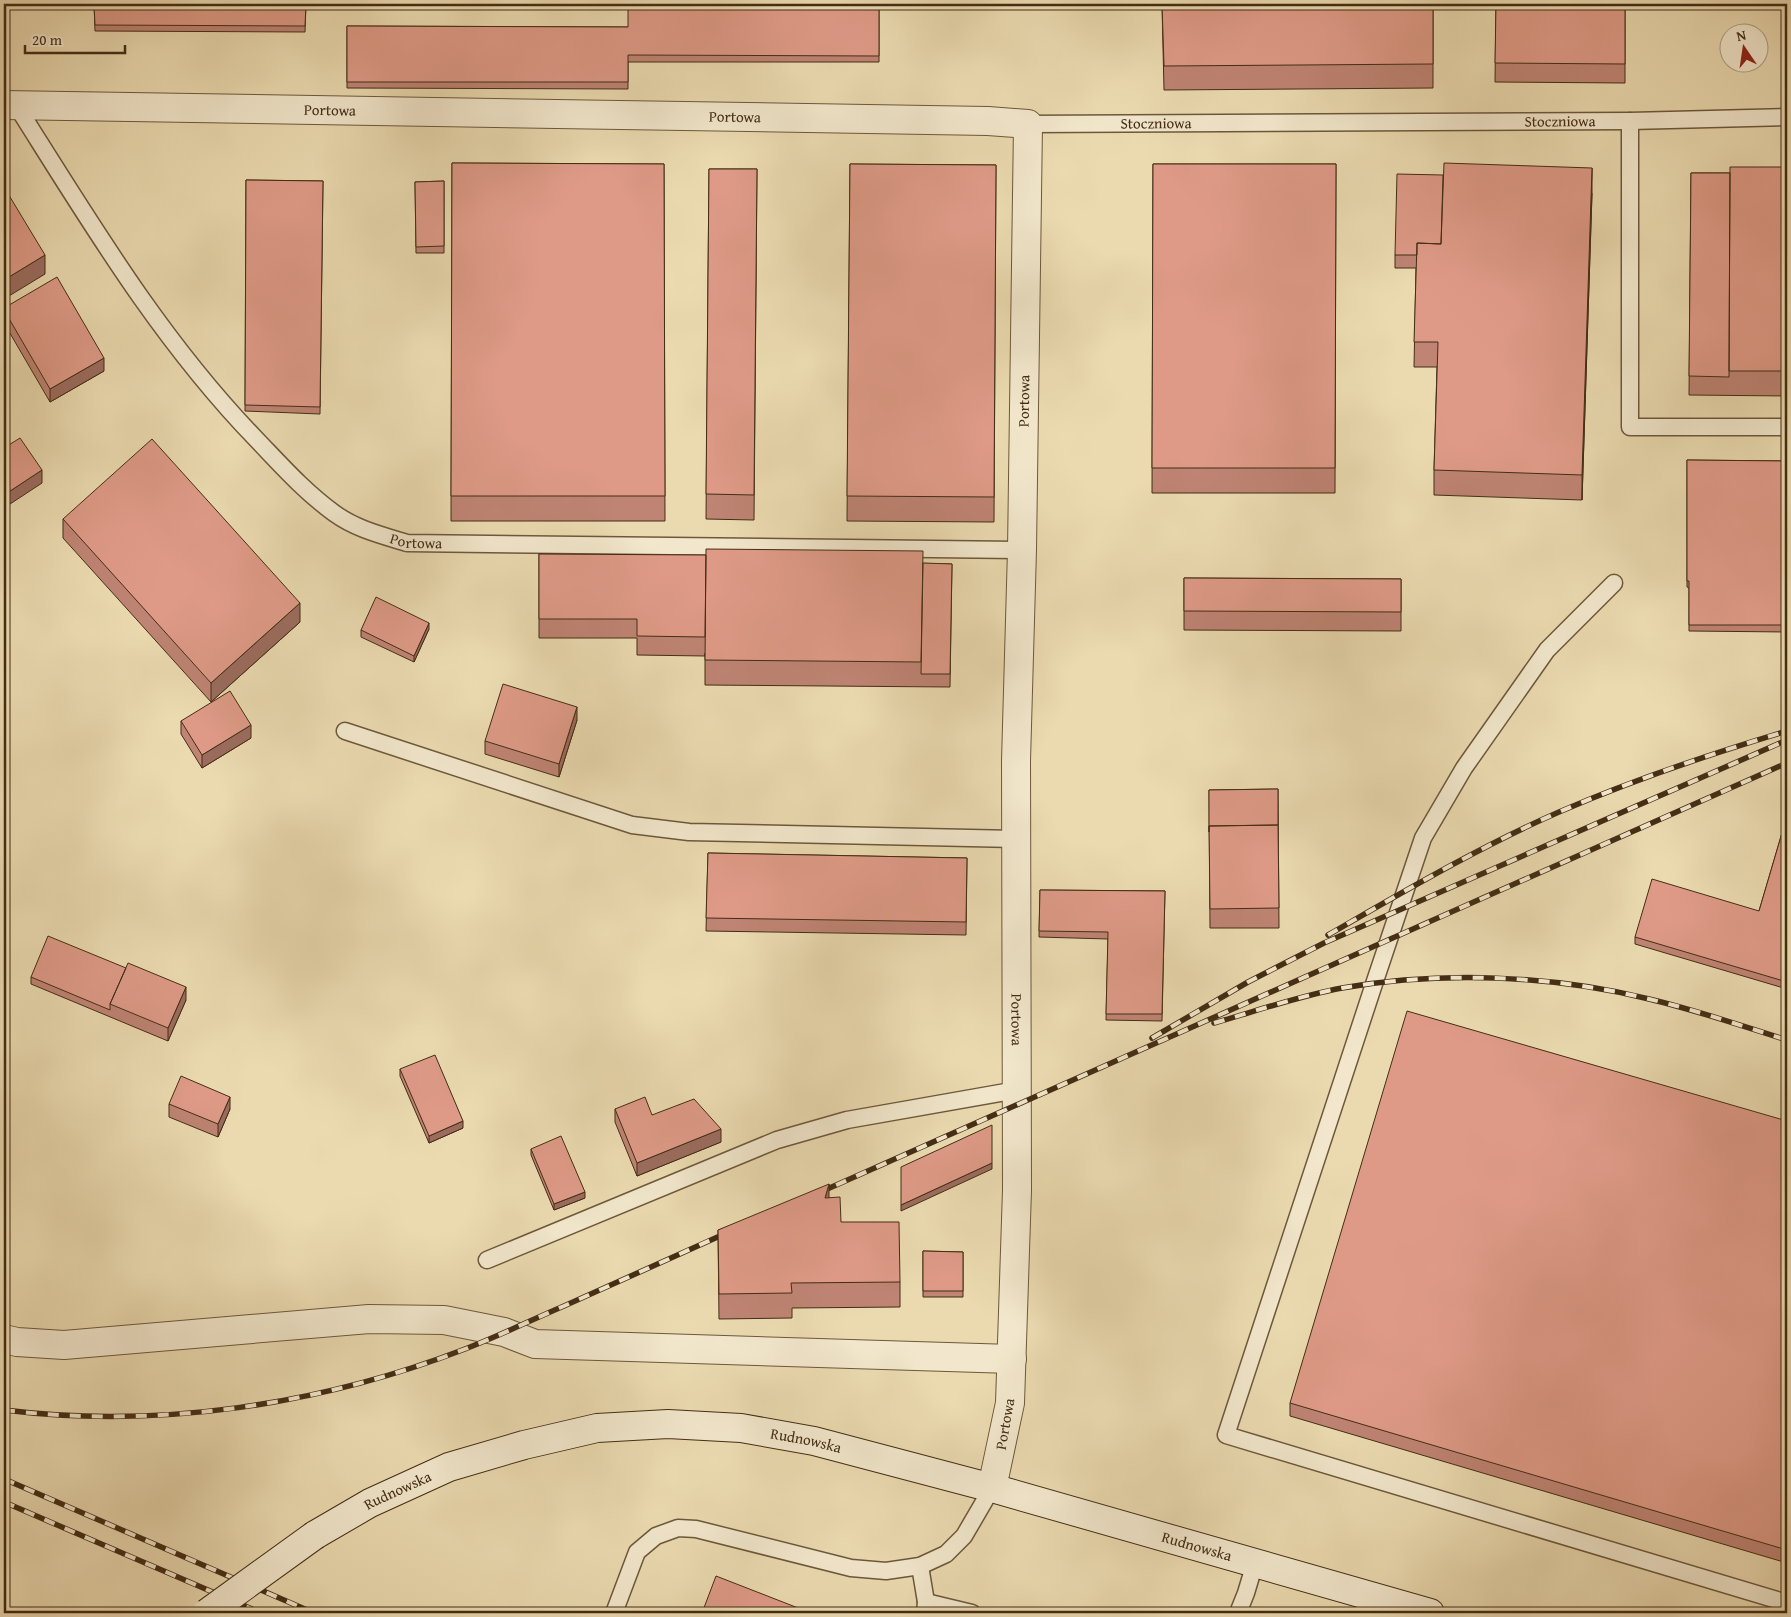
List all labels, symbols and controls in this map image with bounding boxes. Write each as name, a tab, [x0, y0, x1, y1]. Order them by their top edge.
scale bar	[25, 22, 125, 54]
north arrow	[1718, 22, 1768, 72]
text: N	[1734, 24, 1749, 46]
text: 20 m	[32, 29, 63, 50]
street label: Portowa	[304, 99, 356, 121]
street label: Portowa	[709, 105, 761, 127]
street label: Stoczniowa	[1524, 110, 1596, 132]
street label: Stoczniowa	[1120, 112, 1192, 134]
street label: Portowa	[1013, 375, 1034, 427]
street label: Portowa	[388, 527, 442, 553]
street label: Portowa	[1007, 994, 1028, 1046]
street label: Portowa	[990, 1396, 1019, 1451]
street label: Rudnowska	[769, 1422, 844, 1458]
street label: Rudnowska	[360, 1465, 435, 1514]
street label: Rudnowska	[1159, 1526, 1234, 1566]

